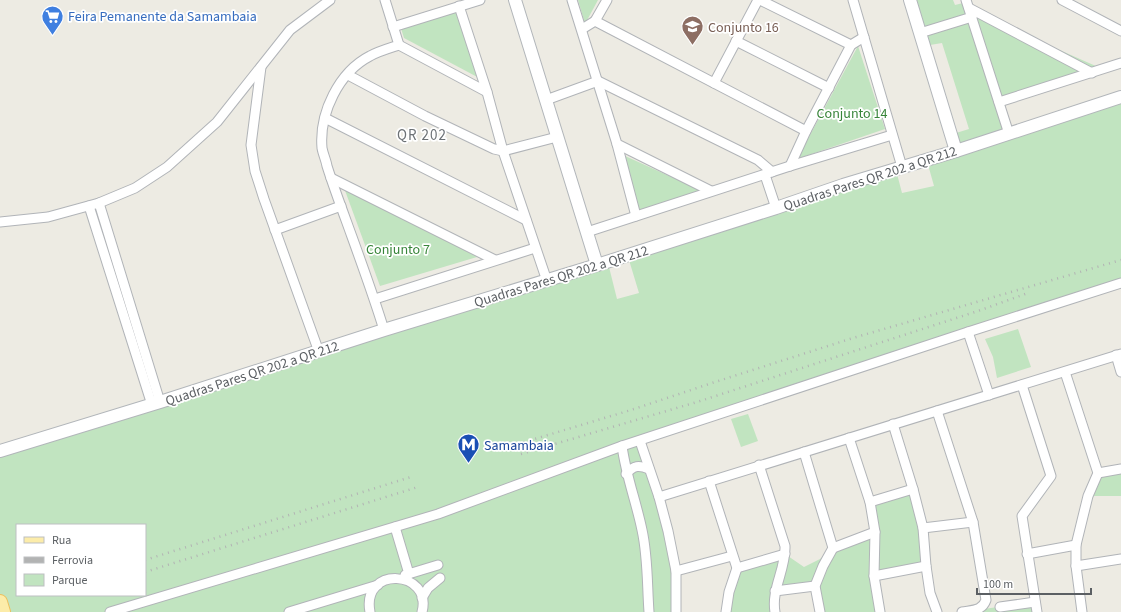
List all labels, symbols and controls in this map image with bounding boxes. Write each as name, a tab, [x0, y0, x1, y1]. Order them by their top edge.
supermarket icon: Feira Pemanente da Samambaia	[40, 3, 66, 36]
place label: Feira Pemanente da Samambaia	[68, 7, 257, 27]
school or university icon: Conjunto 16	[679, 14, 705, 47]
place label: Conjunto 16	[708, 18, 779, 38]
park label: Conjunto 14	[817, 104, 887, 124]
district label: QR 202	[397, 125, 447, 146]
street label: Quadras Pares QR 202 a QR 212	[781, 141, 960, 216]
park label: Conjunto 7	[366, 240, 430, 260]
street label: Quadras Pares QR 202 a QR 212	[472, 241, 651, 313]
street label: Quadras Pares QR 202 a QR 212	[163, 336, 342, 411]
metro station icon: Samambaia	[455, 432, 481, 465]
place label: Samambaia	[484, 436, 554, 456]
legend	[16, 524, 146, 596]
text: Rua	[52, 532, 71, 549]
text: Ferrovia	[52, 552, 93, 569]
scale bar	[977, 570, 1091, 596]
text: Parque	[52, 572, 88, 589]
text: 100 m	[983, 576, 1013, 593]

